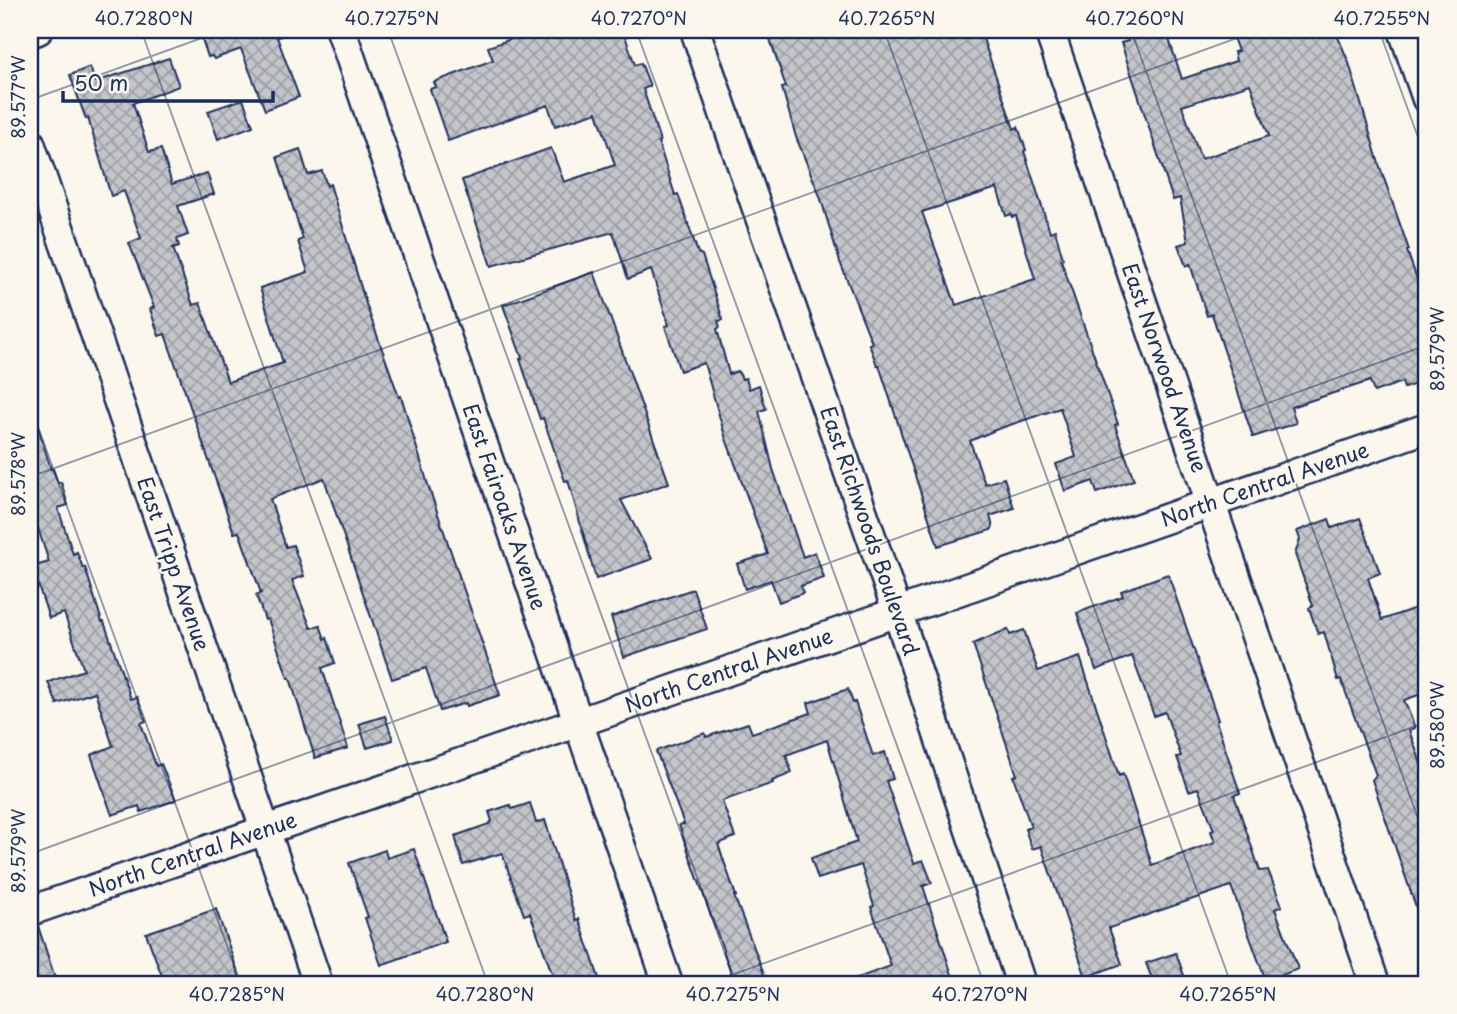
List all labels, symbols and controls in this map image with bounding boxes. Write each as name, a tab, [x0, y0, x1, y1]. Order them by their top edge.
text: 40.7280°N	[95, 4, 193, 31]
text: 40.7275°N	[345, 4, 439, 31]
text: 40.7270°N	[591, 4, 687, 31]
text: 40.7265°N	[838, 4, 936, 31]
text: 40.7260°N	[1085, 4, 1185, 31]
text: 40.7255°N	[1334, 4, 1430, 31]
text: 89.577°W	[4, 55, 31, 139]
scale bar	[63, 60, 273, 104]
text: 50 m	[74, 66, 128, 98]
street label: East Norwood Avenue	[1115, 258, 1217, 476]
text: 89.579°W	[1423, 306, 1450, 391]
street label: East Fairoaks Avenue	[456, 399, 556, 614]
street label: East Richwoods Boulevard	[813, 401, 929, 659]
text: 89.578°W	[4, 431, 31, 516]
street label: North Central Avenue	[1156, 432, 1373, 534]
street label: East Tripp Avenue	[130, 472, 220, 655]
street label: North Central Avenue	[620, 618, 837, 720]
text: 89.580°W	[1423, 681, 1450, 769]
street label: North Central Avenue	[84, 802, 301, 904]
text: 89.579°W	[4, 808, 31, 893]
text: 40.7285°N	[189, 980, 285, 1007]
text: 40.7280°N	[436, 980, 534, 1007]
text: 40.7275°N	[686, 980, 780, 1007]
text: 40.7270°N	[932, 980, 1028, 1007]
text: 40.7265°N	[1179, 980, 1277, 1007]

